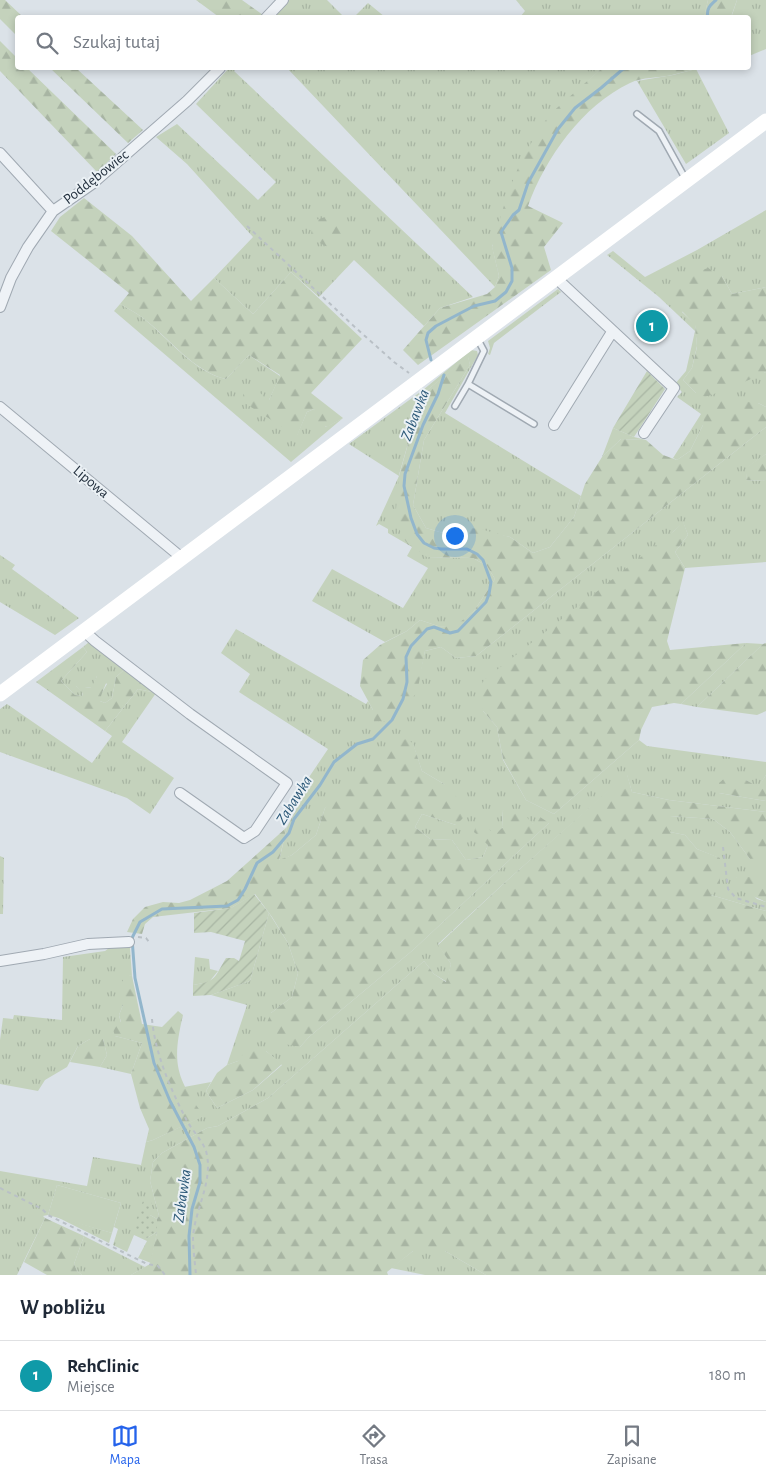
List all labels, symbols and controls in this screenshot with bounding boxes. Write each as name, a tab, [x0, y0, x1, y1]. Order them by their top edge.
search box	[15, 15, 751, 70]
icon: search	[33, 29, 61, 57]
text: Szukaj tutaj	[73, 33, 160, 52]
street label: Poddębowiec	[61, 147, 132, 207]
pin: 1	[636, 307, 668, 345]
water label: Zabawka	[398, 387, 432, 443]
street label: Lipowa	[70, 463, 112, 501]
your location	[442, 523, 468, 549]
water label: Zabawka	[273, 773, 315, 827]
water label: Zabawka	[170, 1168, 194, 1224]
text: W pobliżu	[20, 1297, 105, 1318]
text: RehClinic	[67, 1357, 139, 1376]
text: 1	[33, 1367, 39, 1383]
text: 180 m	[709, 1367, 746, 1383]
text: Miejsce	[67, 1379, 115, 1395]
tab: Mapa	[110, 1422, 140, 1469]
tab: Trasa	[359, 1422, 388, 1469]
tab: Zapisane	[607, 1422, 657, 1469]

